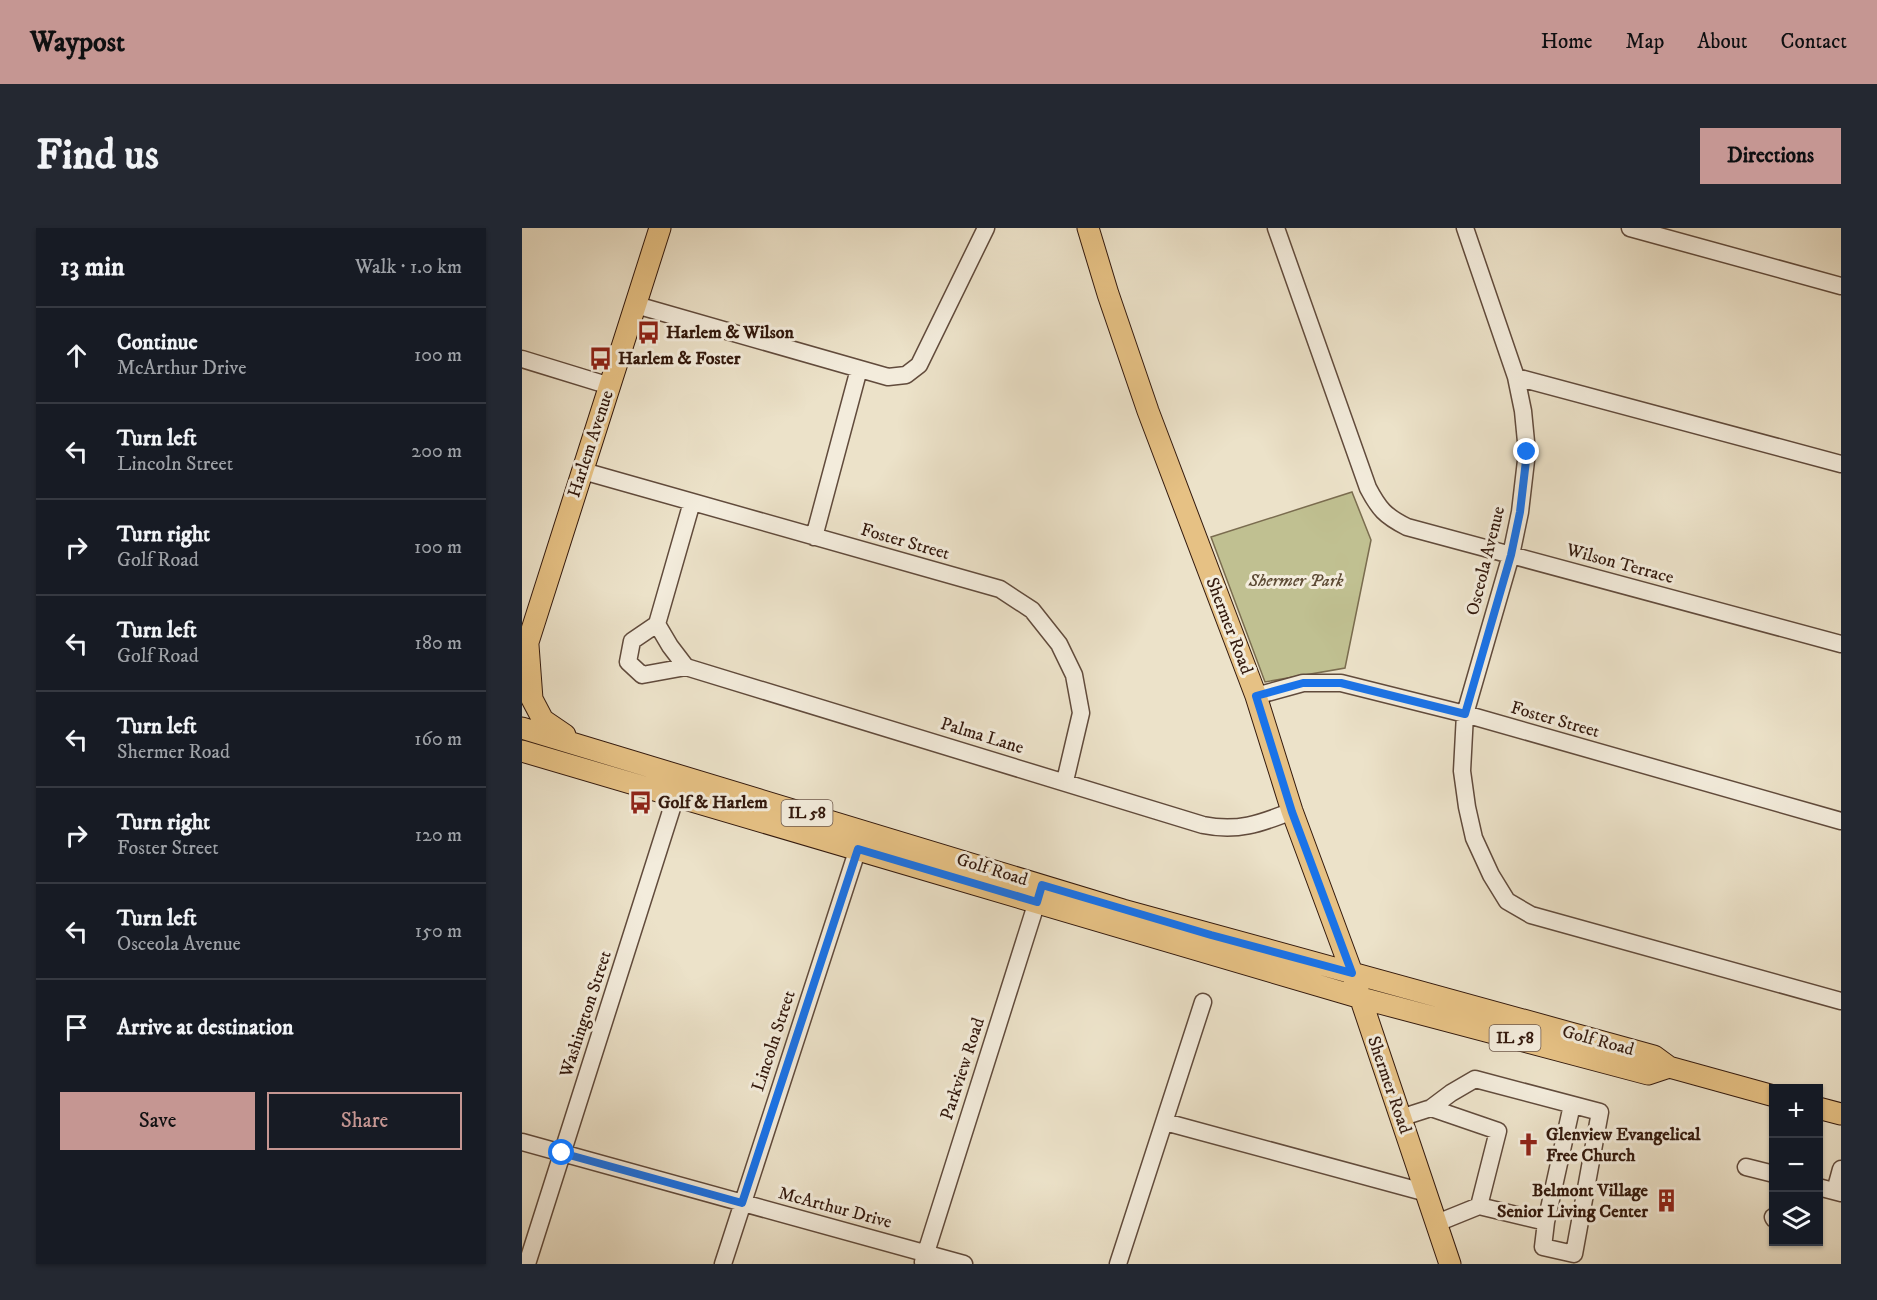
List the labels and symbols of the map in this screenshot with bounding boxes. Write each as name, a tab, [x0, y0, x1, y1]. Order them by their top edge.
bus stop icon: Harlem & Wilson	[635, 320, 661, 346]
place label: Harlem & Wilson	[666, 322, 795, 344]
bus stop icon: Harlem & Foster	[587, 346, 613, 372]
place label: Harlem & Foster	[618, 348, 741, 370]
street label: Harlem Avenue	[563, 388, 619, 500]
route end	[1513, 438, 1539, 464]
street label: Osceola Avenue	[1462, 504, 1510, 618]
street label: Foster Street	[858, 519, 952, 565]
street label: Wilson Terrace	[1563, 539, 1676, 589]
park label: Shermer Park	[1247, 570, 1344, 592]
street label: Shermer Road	[1201, 575, 1258, 677]
street label: Foster Street	[1508, 697, 1602, 743]
street label: Palma Lane	[938, 713, 1026, 759]
bus stop icon: Golf & Harlem	[627, 790, 653, 816]
place label: Golf & Harlem	[658, 792, 768, 814]
road number: IL 58	[782, 800, 832, 826]
street label: Golf Road	[954, 849, 1030, 891]
street label: Washington Street	[555, 948, 617, 1081]
street label: Lincoln Street	[747, 988, 801, 1094]
street label: Parkview Road	[936, 1015, 990, 1123]
street label: Golf Road	[1560, 1021, 1636, 1061]
road number: IL 58	[1490, 1025, 1540, 1051]
street label: Shermer Road	[1362, 1033, 1416, 1137]
place label: Glenview Evangelical Free Church	[1546, 1124, 1701, 1167]
church icon: Glenview Evangelical Free Church	[1515, 1132, 1541, 1158]
route start	[548, 1139, 574, 1165]
place label: Belmont Village Senior Living Center	[1497, 1180, 1649, 1223]
street label: McArthur Drive	[776, 1182, 894, 1234]
building icon: Belmont Village Senior Living Center	[1653, 1188, 1679, 1214]

